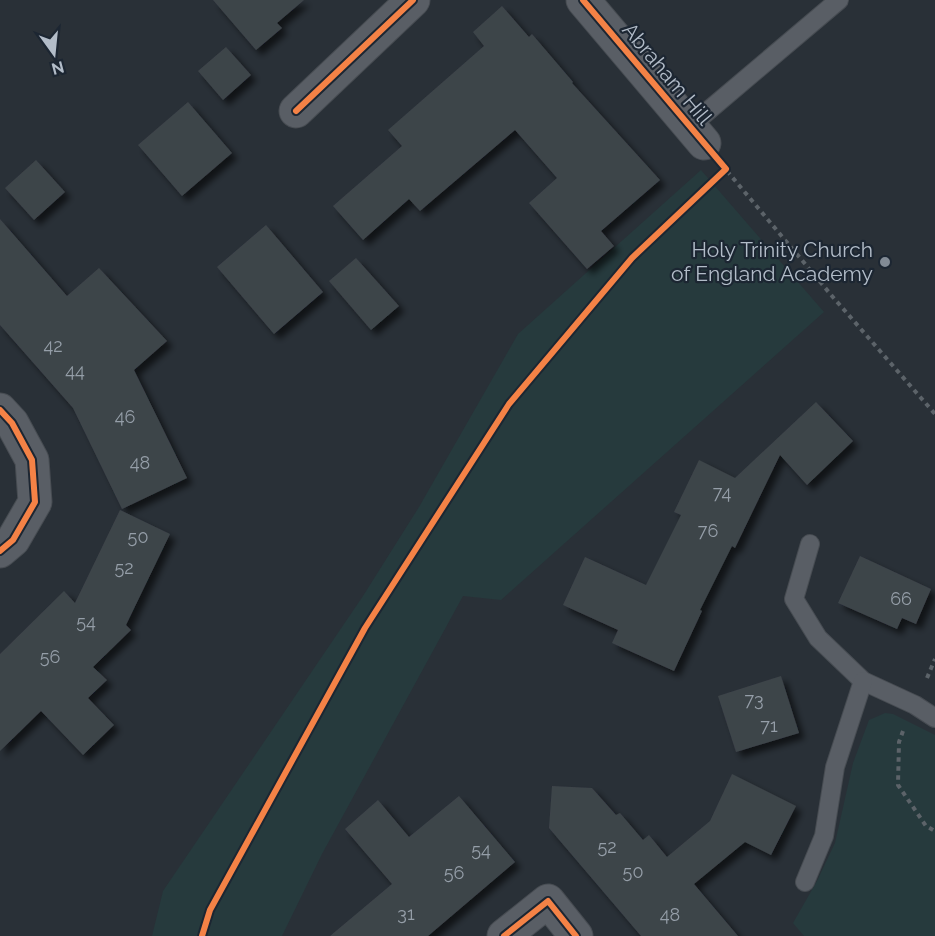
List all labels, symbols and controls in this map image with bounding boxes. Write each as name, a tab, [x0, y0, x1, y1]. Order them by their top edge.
street label: Abraham Hill	[617, 17, 718, 130]
north arrow	[24, 24, 84, 84]
text: N	[49, 57, 66, 79]
place label: Holy Trinity Church of England Academy	[671, 237, 873, 286]
marker: Holy Trinity Church of England Academy	[878, 255, 892, 269]
house number: 42	[43, 335, 63, 356]
house number: 44	[65, 360, 85, 381]
house number: 46	[115, 406, 135, 427]
house number: 48	[130, 452, 150, 473]
house number: 74	[713, 482, 731, 503]
house number: 76	[698, 520, 718, 541]
house number: 50	[128, 526, 148, 547]
house number: 52	[114, 557, 134, 578]
house number: 66	[890, 588, 912, 609]
house number: 54	[76, 611, 96, 632]
house number: 56	[40, 646, 60, 667]
house number: 73	[744, 689, 764, 710]
house number: 71	[760, 715, 778, 736]
house number: 52	[597, 836, 617, 857]
house number: 54	[471, 839, 491, 860]
house number: 50	[623, 861, 643, 882]
house number: 56	[444, 862, 464, 883]
house number: 31	[397, 903, 415, 924]
house number: 48	[660, 904, 680, 925]

